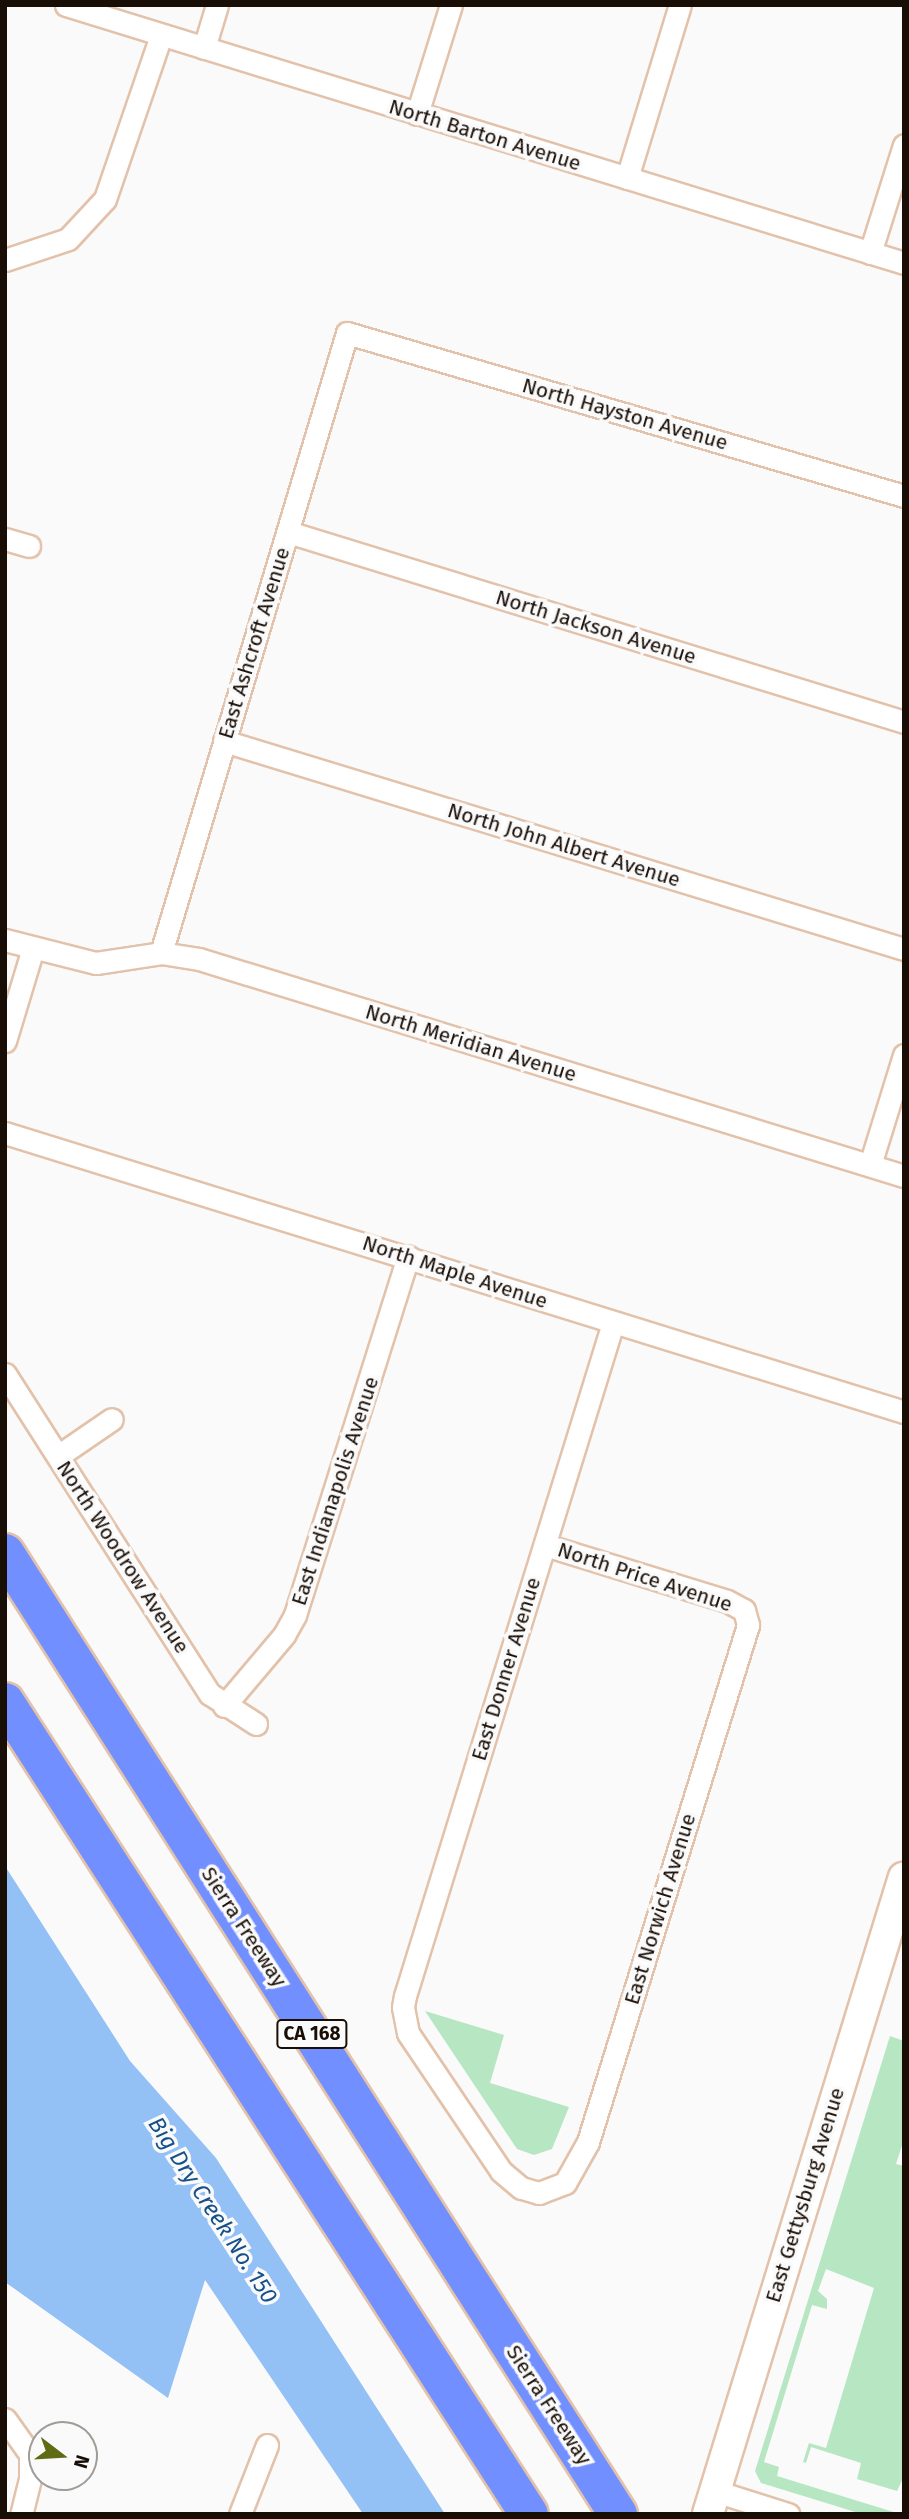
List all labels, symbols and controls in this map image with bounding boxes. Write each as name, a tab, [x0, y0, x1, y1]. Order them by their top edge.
street label: North Barton Avenue	[386, 94, 584, 176]
street label: North Hayston Avenue	[519, 373, 731, 455]
street label: East Ashcroft Avenue	[213, 544, 295, 742]
street label: North Jackson Avenue	[493, 584, 699, 670]
street label: North John Albert Avenue	[445, 798, 683, 892]
street label: North Meridian Avenue	[362, 999, 580, 1087]
street label: North Maple Avenue	[359, 1230, 551, 1314]
street label: East Indianapolis Avenue	[286, 1373, 384, 1609]
street label: North Woodrow Avenue	[51, 1456, 195, 1658]
street label: North Price Avenue	[554, 1537, 736, 1617]
street label: East Donner Avenue	[466, 1574, 546, 1764]
street label: East Norwich Avenue	[619, 1810, 701, 2008]
street label: Sierra Freeway	[196, 1862, 292, 1992]
road number: CA 168	[275, 2018, 349, 2050]
street label: East Gettysburg Avenue	[760, 2084, 850, 2306]
water label: Big Dry Creek No. 150	[142, 2112, 284, 2308]
street label: Sierra Freeway	[501, 2340, 597, 2470]
north arrow	[28, 2421, 98, 2491]
text: N	[69, 2452, 94, 2471]

